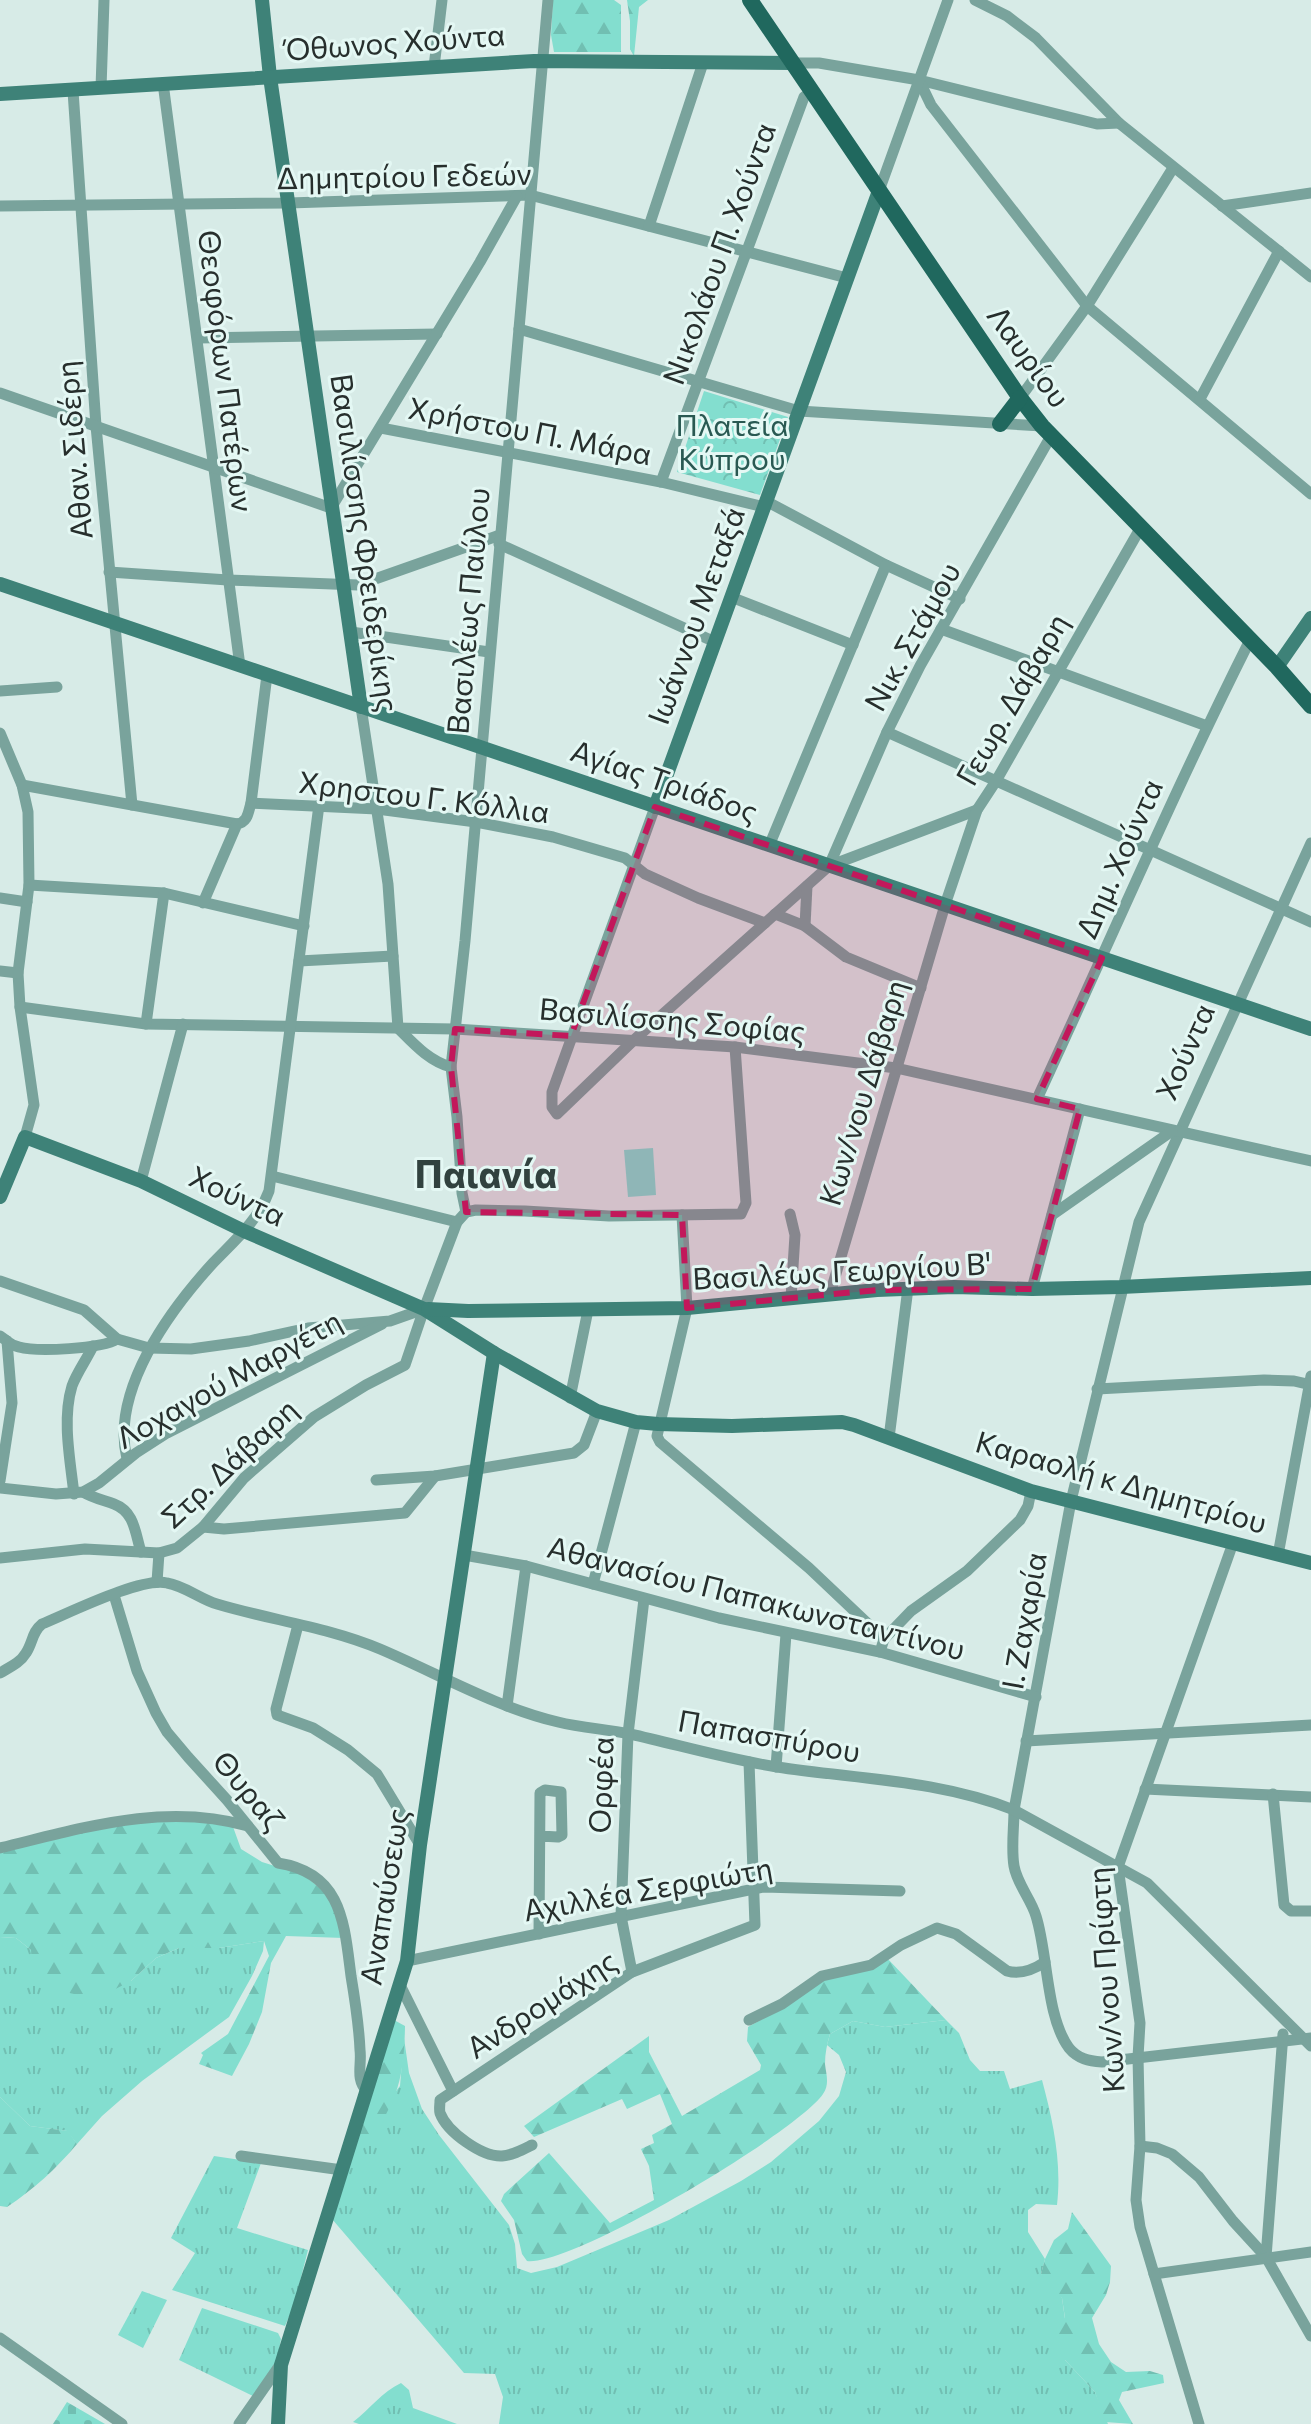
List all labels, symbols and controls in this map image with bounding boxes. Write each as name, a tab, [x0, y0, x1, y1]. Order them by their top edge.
street label: Όθωνος Χούντα	[281, 14, 506, 67]
street label: Νικολάου Π. Χούντα	[653, 117, 782, 389]
street label: Δημητρίου Γεδεών	[276, 154, 532, 195]
street label: Θεοφόρων Πατέρων	[192, 228, 263, 514]
street label: Λαυρίου	[981, 297, 1079, 414]
street label: Αθαν. Σιδέρη	[46, 359, 99, 541]
street label: Βασιλίσσης Φρειδερίκης	[324, 371, 409, 714]
street label: Χρήστου Π. Μάρα	[406, 388, 655, 471]
park label: Πλατεία Κύπρου	[675, 405, 789, 476]
street label: Βασιλέως Παύλου	[437, 486, 496, 735]
street label: Ιωάννου Μεταξά	[638, 501, 751, 729]
street label: Νικ. Στάμου	[855, 555, 967, 717]
street label: Γεωρ. Δάβαρη	[947, 606, 1075, 791]
street label: Αγίας Τριάδος	[566, 730, 763, 829]
street label: Χρηστου Γ. Κόλλια	[297, 762, 552, 829]
street label: Δημ. Χούντα	[1066, 773, 1169, 943]
street label: Κων/νου Δάβαρη	[810, 975, 914, 1210]
street label: Βασιλίσσης Σοφίας	[538, 988, 807, 1049]
street label: Χούντα	[1146, 997, 1221, 1105]
district label: Παιανία	[415, 1149, 557, 1196]
street label: Χούντα	[184, 1156, 292, 1233]
street label: Βασιλέως Γεωργίου Β'	[691, 1243, 992, 1296]
street label: Λοχαγού Μαργέτη	[108, 1300, 347, 1455]
street label: Στρ. Δάβαρη	[152, 1390, 304, 1535]
street label: Καραολή κ Δημητρίου	[972, 1421, 1271, 1540]
street label: Αθανασίου Παπακωνσταντίνου	[544, 1527, 969, 1666]
street label: Ι. Ζαχαρία	[992, 1549, 1053, 1692]
street label: Παπασπύρου	[675, 1700, 863, 1769]
street label: Ορφέα	[579, 1736, 620, 1834]
street label: Θυραζ	[206, 1742, 294, 1836]
street label: Αναπαύσεως	[350, 1806, 415, 1988]
street label: Αχιλλέα Σερφιώτη	[520, 1847, 775, 1928]
street label: Κων/νου Πρίφτη	[1078, 1866, 1131, 2094]
street label: Ανδρομάχης	[459, 1941, 623, 2065]

